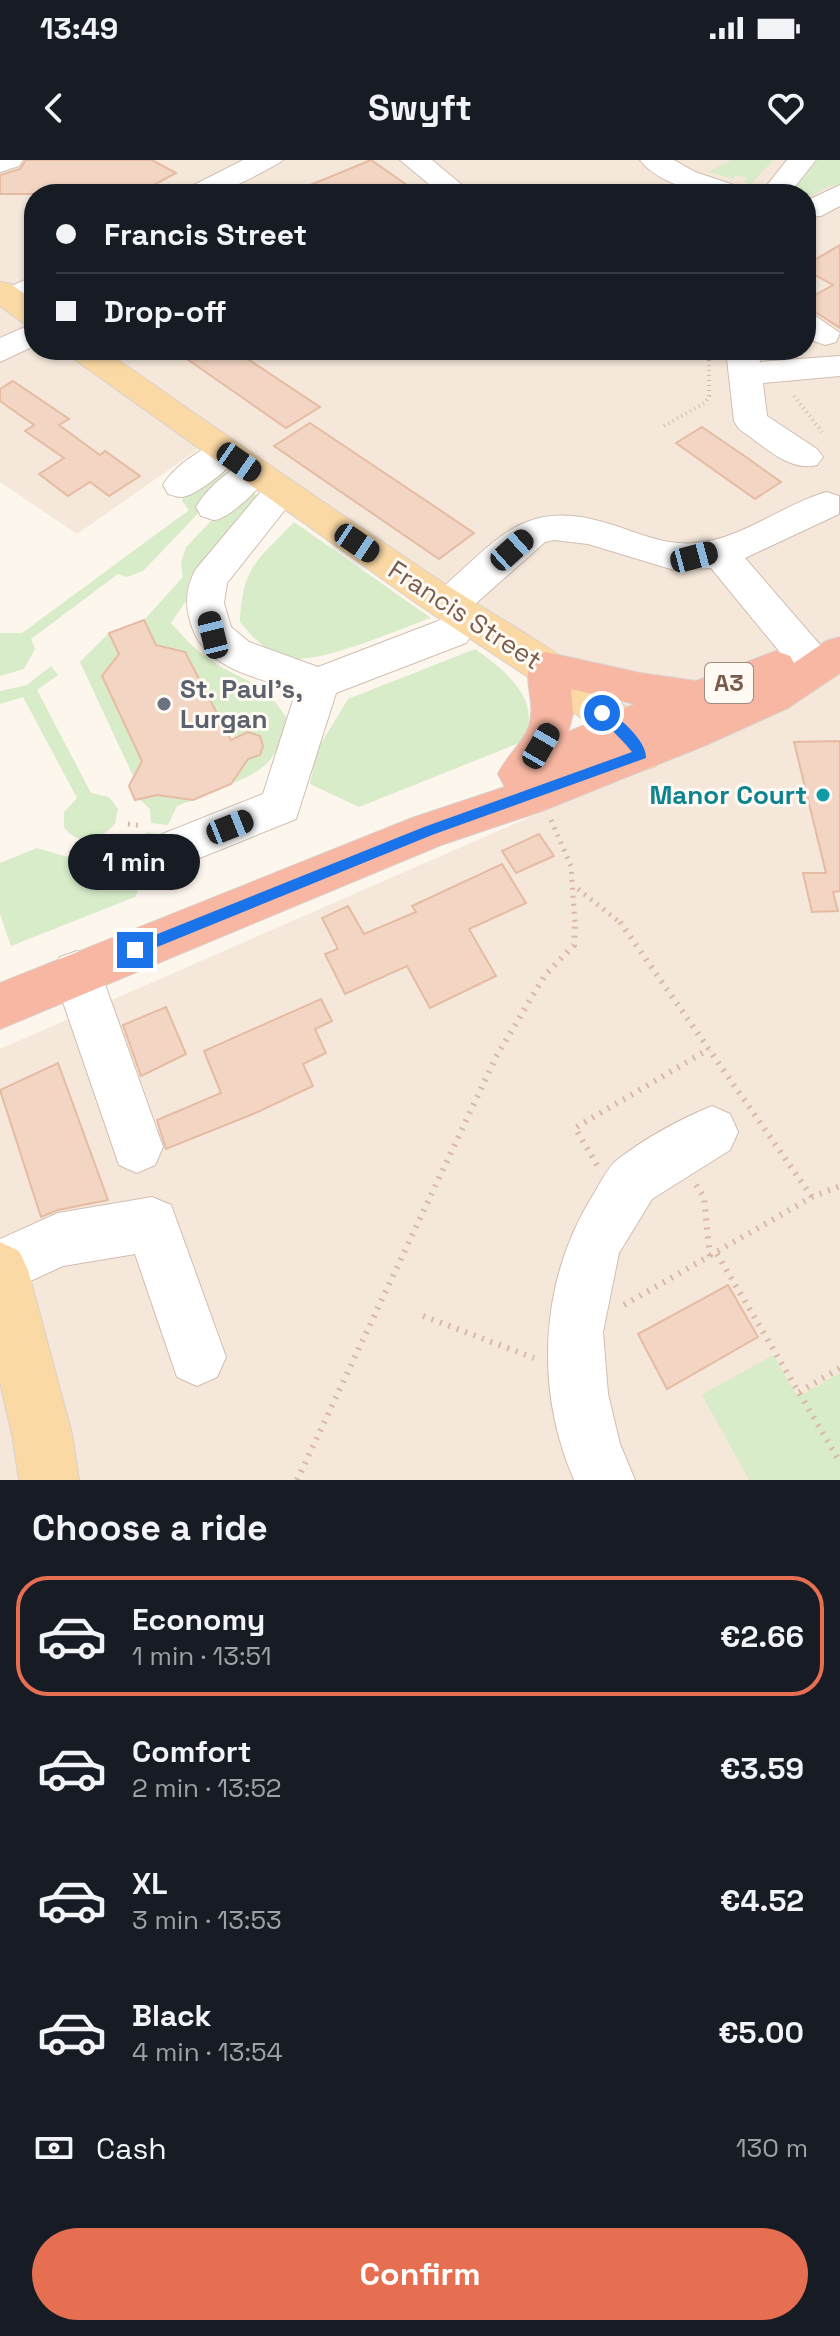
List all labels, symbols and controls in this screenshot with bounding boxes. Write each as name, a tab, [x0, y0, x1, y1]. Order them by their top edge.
text: 13:49	[40, 9, 118, 48]
text: Swyft	[368, 85, 472, 131]
icon: back	[32, 86, 76, 130]
icon: heart	[764, 86, 808, 130]
text: Francis Street	[104, 215, 307, 254]
text: Drop-off	[104, 292, 227, 331]
car	[212, 438, 266, 486]
car	[330, 520, 384, 566]
car	[486, 525, 538, 575]
car	[668, 539, 720, 575]
street label: Francis Street	[382, 553, 548, 677]
car	[196, 609, 230, 661]
road number: A3	[705, 663, 753, 703]
place label: St. Paul’s, Lurgan	[180, 672, 303, 736]
marker: St. Paul’s, Lurgan	[155, 695, 173, 713]
route start	[584, 695, 620, 731]
car	[519, 719, 563, 773]
place label: Manor Court	[649, 778, 807, 812]
marker: Manor Court	[814, 786, 832, 804]
car	[203, 807, 257, 847]
callout: 1 min	[69, 834, 201, 890]
text: 1 min	[102, 845, 166, 879]
route end	[117, 932, 153, 968]
text: Choose a ride	[32, 1505, 268, 1551]
icon: car	[36, 1600, 108, 1672]
text: Economy	[132, 1600, 265, 1639]
text: €2.66	[720, 1617, 804, 1656]
text: 1 min · 13:51	[132, 1639, 272, 1673]
icon: car	[36, 1732, 108, 1804]
text: Comfort	[132, 1732, 251, 1771]
text: €3.59	[720, 1749, 804, 1788]
text: 2 min · 13:52	[132, 1771, 281, 1805]
icon: car	[36, 1864, 108, 1936]
text: XL	[132, 1864, 168, 1903]
text: €4.52	[720, 1881, 804, 1920]
text: 3 min · 13:53	[132, 1903, 282, 1937]
icon: car	[36, 1996, 108, 2068]
text: Black	[132, 1996, 211, 2035]
text: €5.00	[718, 2013, 804, 2052]
text: 4 min · 13:54	[132, 2035, 283, 2069]
icon: cash	[32, 2126, 76, 2170]
text: Cash	[96, 2129, 167, 2168]
text: 130 m	[736, 2131, 808, 2165]
button: Confirm	[32, 2228, 808, 2320]

